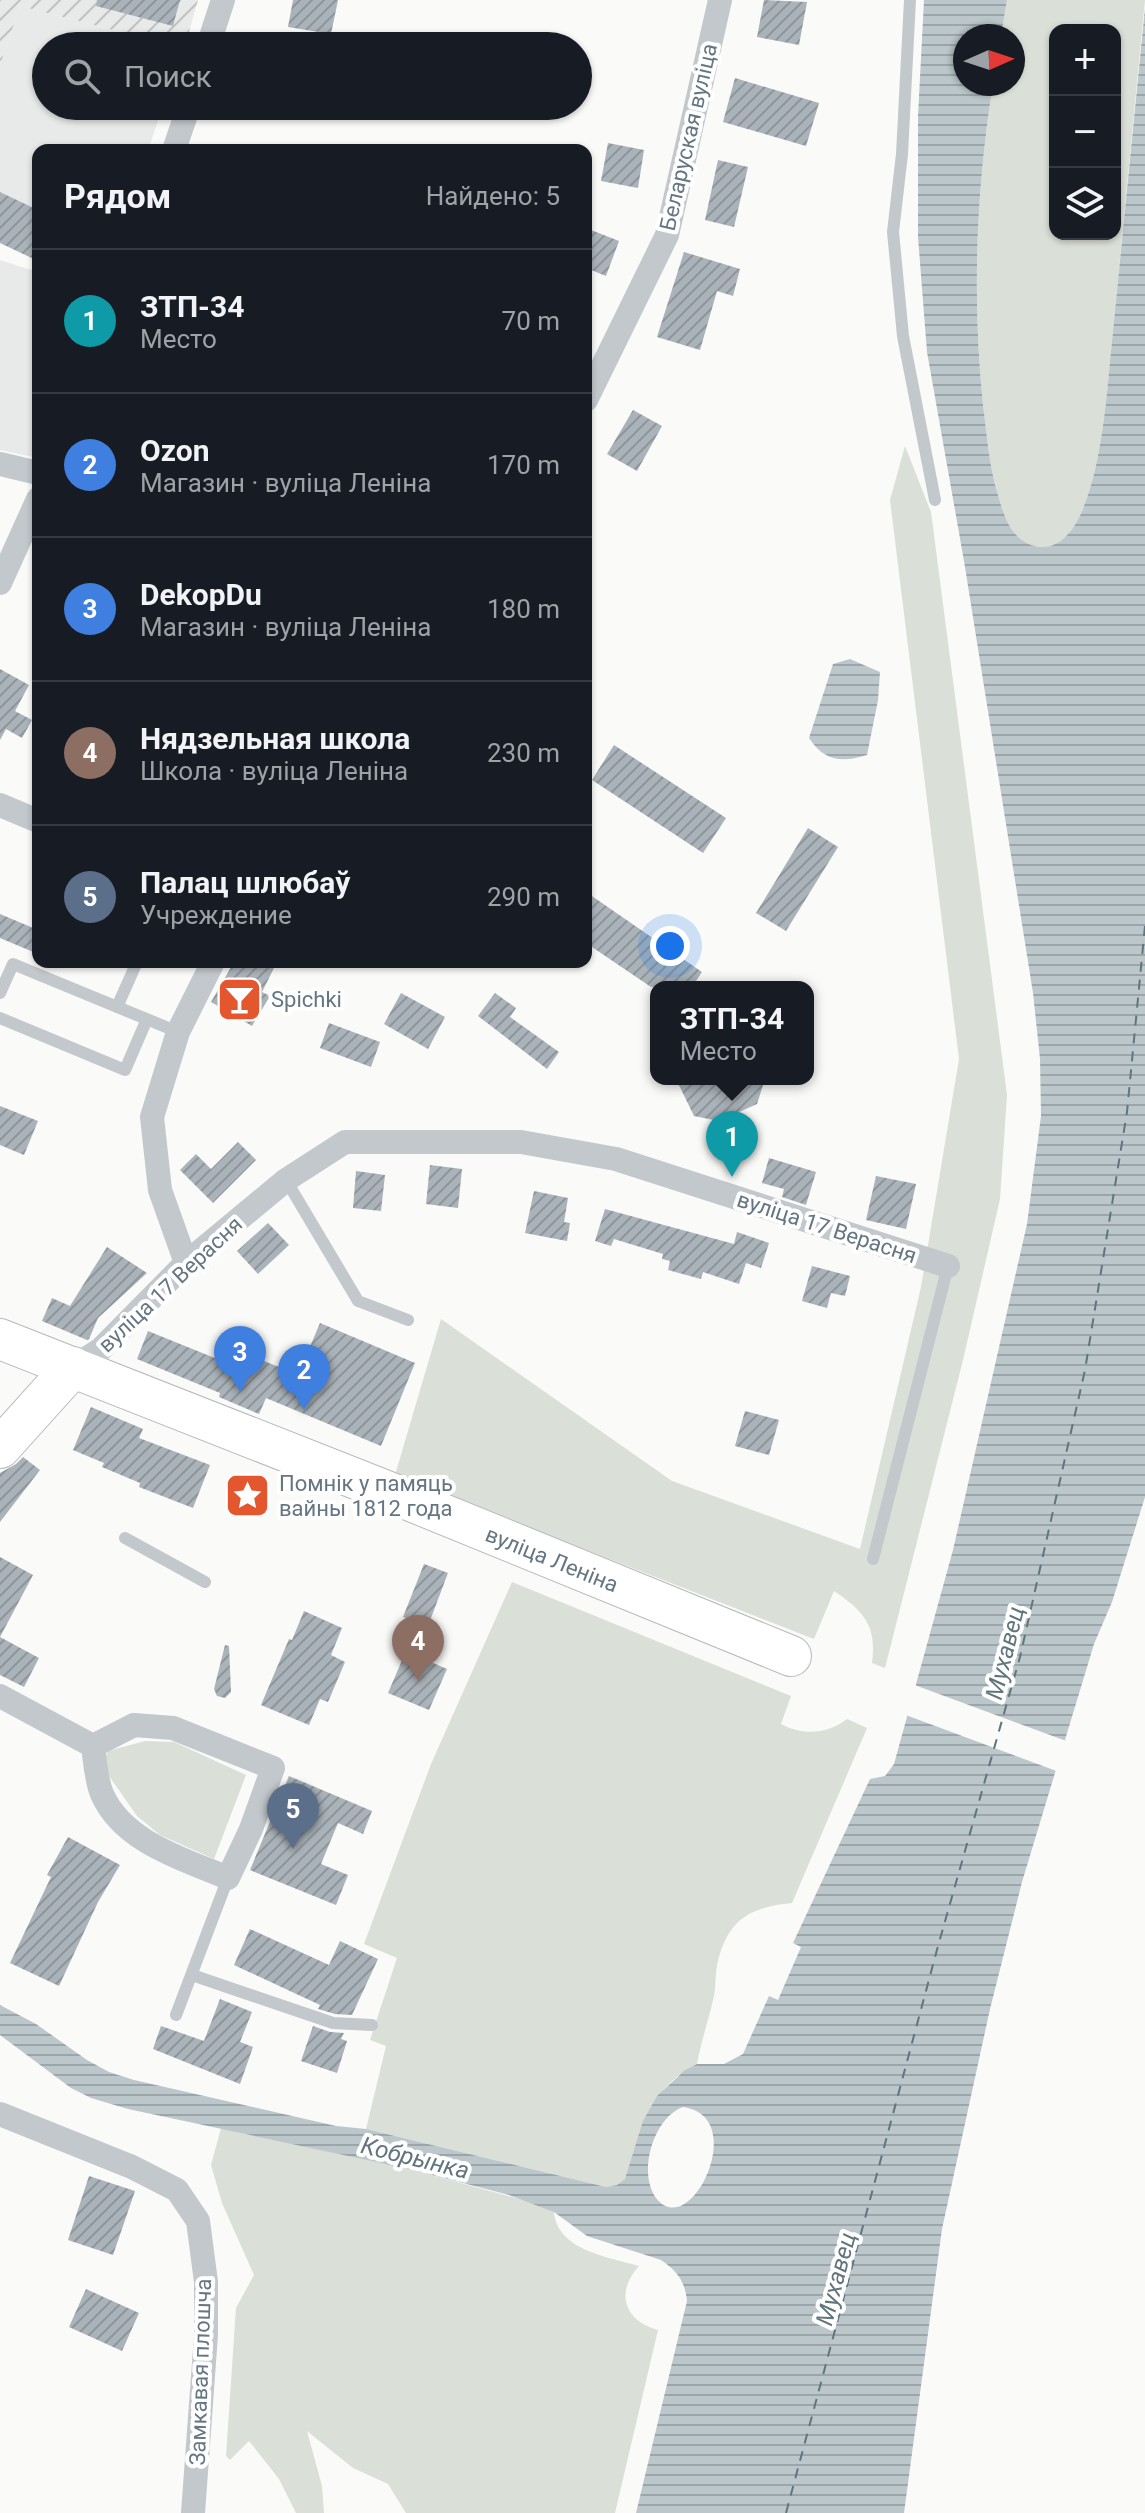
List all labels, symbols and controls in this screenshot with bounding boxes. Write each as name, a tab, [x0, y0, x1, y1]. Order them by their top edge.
north arrow	[953, 24, 1025, 96]
map controls	[1049, 24, 1121, 240]
button: +	[1049, 24, 1121, 96]
search box	[32, 32, 592, 120]
street label: Беларуская вуліца	[655, 41, 722, 233]
icon: search	[60, 54, 104, 98]
text: Поиск	[124, 59, 212, 94]
button: −	[1049, 96, 1121, 168]
button: layers	[1049, 168, 1121, 240]
text: Рядом	[64, 176, 171, 216]
text: Найдено: 5	[426, 181, 560, 211]
text: ЗТП-34	[140, 289, 244, 324]
text: 1	[83, 306, 97, 336]
text: 70 m	[502, 306, 560, 336]
text: Место	[140, 324, 217, 354]
text: Ozon	[140, 433, 209, 468]
text: 2	[83, 450, 97, 480]
text: 170 m	[487, 450, 560, 480]
text: Магазин · вуліца Леніна	[140, 468, 431, 498]
text: DekopDu	[140, 577, 262, 612]
text: 3	[83, 594, 97, 624]
text: 180 m	[487, 594, 560, 624]
text: Магазин · вуліца Леніна	[140, 612, 431, 642]
text: Нядзельная школа	[140, 721, 410, 756]
text: 4	[83, 738, 97, 768]
text: 230 m	[487, 738, 560, 768]
text: Школа · вуліца Леніна	[140, 756, 408, 786]
text: Палац шлюбаў	[140, 865, 350, 900]
text: 5	[83, 882, 97, 912]
text: 290 m	[487, 882, 560, 912]
text: Учреждение	[140, 900, 292, 930]
your location	[650, 926, 690, 966]
bar icon: Spichki	[216, 975, 264, 1023]
popup	[650, 981, 814, 1085]
place label: Spichki	[271, 987, 342, 1012]
text: ЗТП-34	[680, 1001, 784, 1036]
text: Место	[680, 1036, 757, 1066]
pin: 1	[706, 1111, 758, 1177]
street label: вуліца 17 Верасня	[734, 1187, 920, 1268]
street label: вуліца 17 Верасня	[93, 1211, 247, 1357]
pin: 3	[214, 1326, 266, 1392]
pin: 2	[278, 1344, 330, 1410]
place label: Помнік у памяць вайны 1812 года	[279, 1471, 453, 1521]
place icon: Помнік у памяць вайны 1812 года	[224, 1472, 272, 1520]
street label: вуліца Леніна	[482, 1521, 622, 1597]
water label: Мухавец	[980, 1604, 1030, 1702]
pin: 4	[392, 1615, 444, 1681]
pin: 5	[267, 1783, 319, 1849]
water label: Кобрынка	[358, 2131, 472, 2185]
water label: Мухавец	[810, 2229, 862, 2329]
street label: Замкавая плошча	[185, 2278, 216, 2466]

